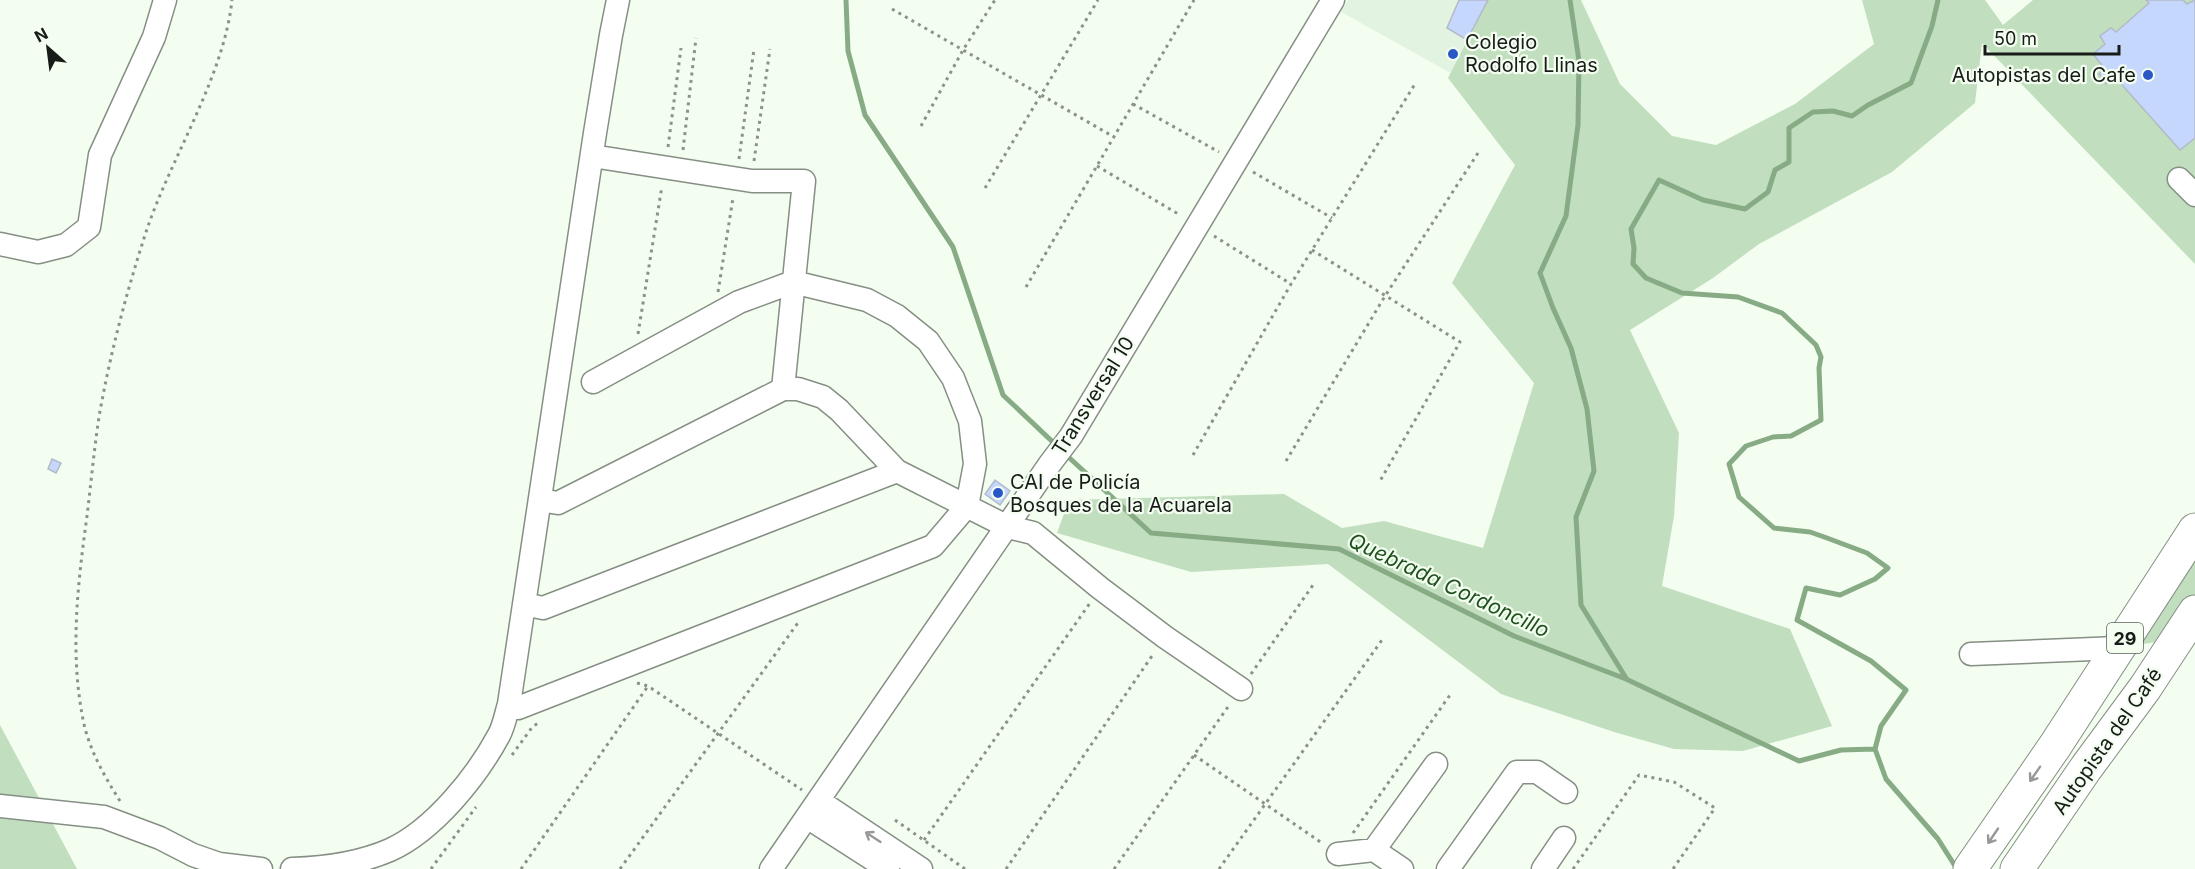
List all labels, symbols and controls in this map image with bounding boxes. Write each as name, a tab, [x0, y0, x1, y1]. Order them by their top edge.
north arrow	[18, 18, 78, 78]
scale bar	[1985, 18, 2118, 56]
text: N	[31, 23, 51, 46]
text: 50 m	[1994, 28, 2037, 49]
place label: Colegio Rodolfo Llinas	[1465, 30, 1598, 77]
marker: Colegio Rodolfo Llinas	[1446, 47, 1460, 61]
place label: Autopistas del Cafe	[1952, 63, 2136, 87]
marker: Autopistas del Cafe	[2141, 68, 2155, 82]
street label: Transversal 10	[1047, 332, 1139, 460]
place label: CAI de Policía Bosques de la Acuarela	[1010, 470, 1232, 517]
marker: CAI de Policía Bosques de la Acuarela	[991, 486, 1005, 500]
water label: Quebrada Cordoncillo	[1345, 527, 1553, 643]
road number: 29	[2107, 623, 2143, 653]
street label: Autopista del Café	[2047, 663, 2167, 819]
one-way arrow	[2029, 766, 2041, 782]
one-way arrow	[1987, 827, 1999, 843]
one-way arrow	[865, 831, 881, 843]

